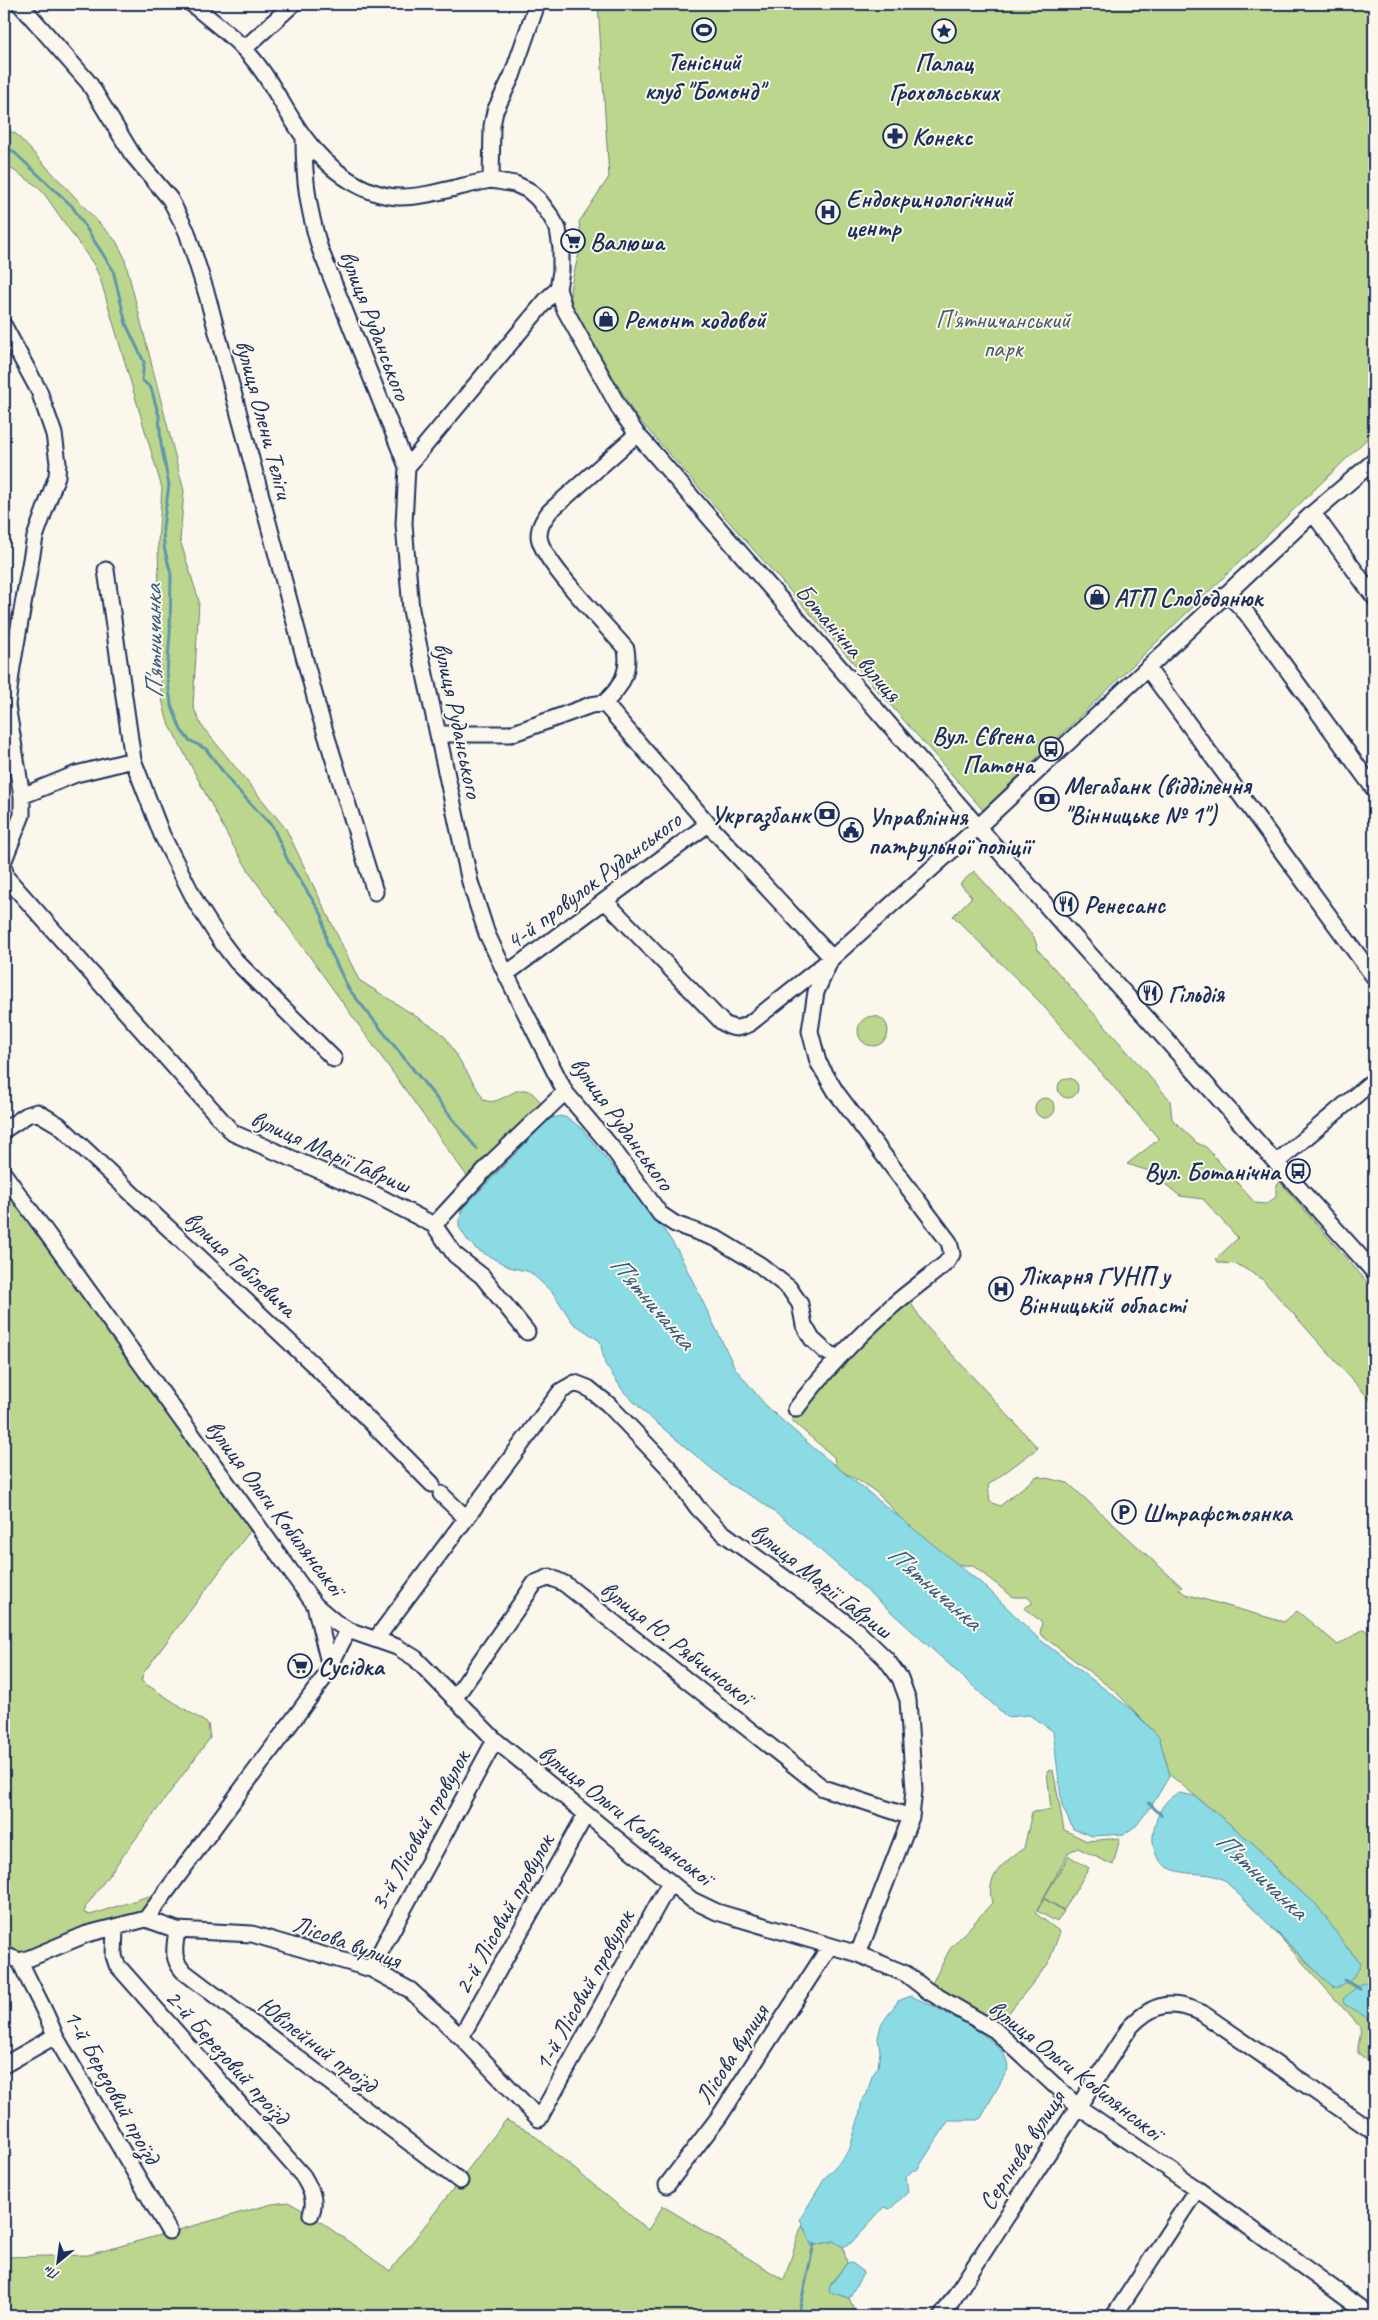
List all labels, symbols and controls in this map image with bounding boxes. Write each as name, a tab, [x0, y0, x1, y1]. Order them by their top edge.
sports icon: Тенісний клуб "Бомонд"	[691, 17, 717, 43]
place icon: Палац Грохольських	[931, 18, 957, 44]
place label: Тенісний клуб "Бомонд"	[644, 46, 769, 107]
place label: Палац Грохольських	[889, 47, 1001, 108]
place label: Конекс	[912, 121, 974, 153]
pharmacy icon: Конекс	[882, 123, 908, 149]
place label: Ендокринологічний центр	[846, 183, 1015, 244]
hospital icon: Ендокринологічний центр	[815, 199, 841, 225]
place label: Валюша	[590, 226, 666, 258]
supermarket icon: Валюша	[560, 228, 586, 254]
street label: вулиця Руданського	[332, 246, 419, 406]
place label: Ремонт ходовой	[624, 304, 768, 336]
park label: П'ятничанський парк	[936, 304, 1072, 365]
shop icon: Ремонт ходовой	[593, 306, 619, 332]
street label: вулиця Олени Теліги	[227, 336, 301, 504]
street label: Ботанічна вулиця	[788, 577, 909, 709]
water label: П'ятничанка	[136, 582, 171, 699]
place label: АТП Слободянюк	[1114, 582, 1264, 614]
shop icon: АТП Слободянюк	[1084, 584, 1110, 610]
street label: вулиця Руданського	[426, 639, 490, 802]
place label: Вул. Євгена Патона	[932, 720, 1036, 781]
bus stop icon: Вул. Євгена Патона	[1038, 736, 1064, 762]
place label: Мегабанк (відділення "Вінницьке № 1")	[1064, 770, 1253, 831]
bank icon: Мегабанк (відділення "Вінницьке № 1")	[1034, 786, 1060, 812]
place label: Укргазбанк	[711, 799, 813, 831]
bank icon: Укргазбанк	[814, 801, 840, 827]
place label: Управління патрульної поліції	[868, 801, 1035, 862]
street label: 4-й провулок Руданського	[499, 804, 689, 957]
public building icon: Управління патрульної поліції	[838, 817, 864, 843]
place label: Ренесанс	[1084, 889, 1167, 921]
restaurant icon: Ренесанс	[1053, 891, 1079, 917]
place label: Гільдія	[1168, 978, 1226, 1010]
restaurant icon: Гільдія	[1137, 980, 1163, 1006]
street label: вулиця Руданського	[563, 1050, 682, 1198]
street label: вулиця Марії Гавриш	[246, 1102, 417, 1202]
place label: Вул. Ботанічна	[1144, 1156, 1282, 1188]
bus stop icon: Вул. Ботанічна	[1285, 1158, 1311, 1184]
street label: вулиця Тобілевича	[177, 1203, 305, 1326]
water label: П'ятничанка	[603, 1248, 704, 1358]
place label: Лікарня ГУНП у Вінницькій області	[1018, 1260, 1188, 1321]
hospital icon: Лікарня ГУНП у Вінницькій області	[988, 1276, 1014, 1302]
street label: вулиця Ольги Кобилянської	[198, 1413, 355, 1606]
place label: Штрафстоянка	[1142, 1497, 1293, 1529]
parking icon: Штрафстоянка	[1111, 1499, 1137, 1525]
street label: вулиця Марії Гавриш	[744, 1515, 900, 1647]
water label: П'ятничанка	[881, 1538, 991, 1639]
street label: вулиця Ю. Рябчинської	[594, 1573, 763, 1715]
place label: Сусідка	[318, 1651, 385, 1683]
supermarket icon: Сусідка	[287, 1653, 313, 1679]
street label: вулиця Ольги Кобилянської	[532, 1737, 722, 1895]
street label: 3-й Лісовий провулок	[363, 1743, 478, 1916]
water label: П'ятничанка	[1209, 1824, 1317, 1928]
street label: 2-й Лісовий провулок	[447, 1827, 562, 2000]
street label: 1-й Лісовий провулок	[527, 1903, 642, 2076]
street label: Лісова вулиця	[288, 1908, 407, 1977]
street label: 2-й Березовий проїзд	[157, 1982, 298, 2133]
street label: Ювілейний проїзд	[251, 1989, 385, 2102]
street label: вулиця Ольги Кобилянської	[982, 1992, 1172, 2150]
street label: Лісова вулиця	[688, 1997, 777, 2110]
street label: 1-й Березовий проїзд	[56, 2004, 169, 2172]
street label: Серпнева вулиця	[971, 2083, 1074, 2216]
north arrow	[32, 2238, 82, 2288]
text: Пн	[41, 2262, 62, 2284]

